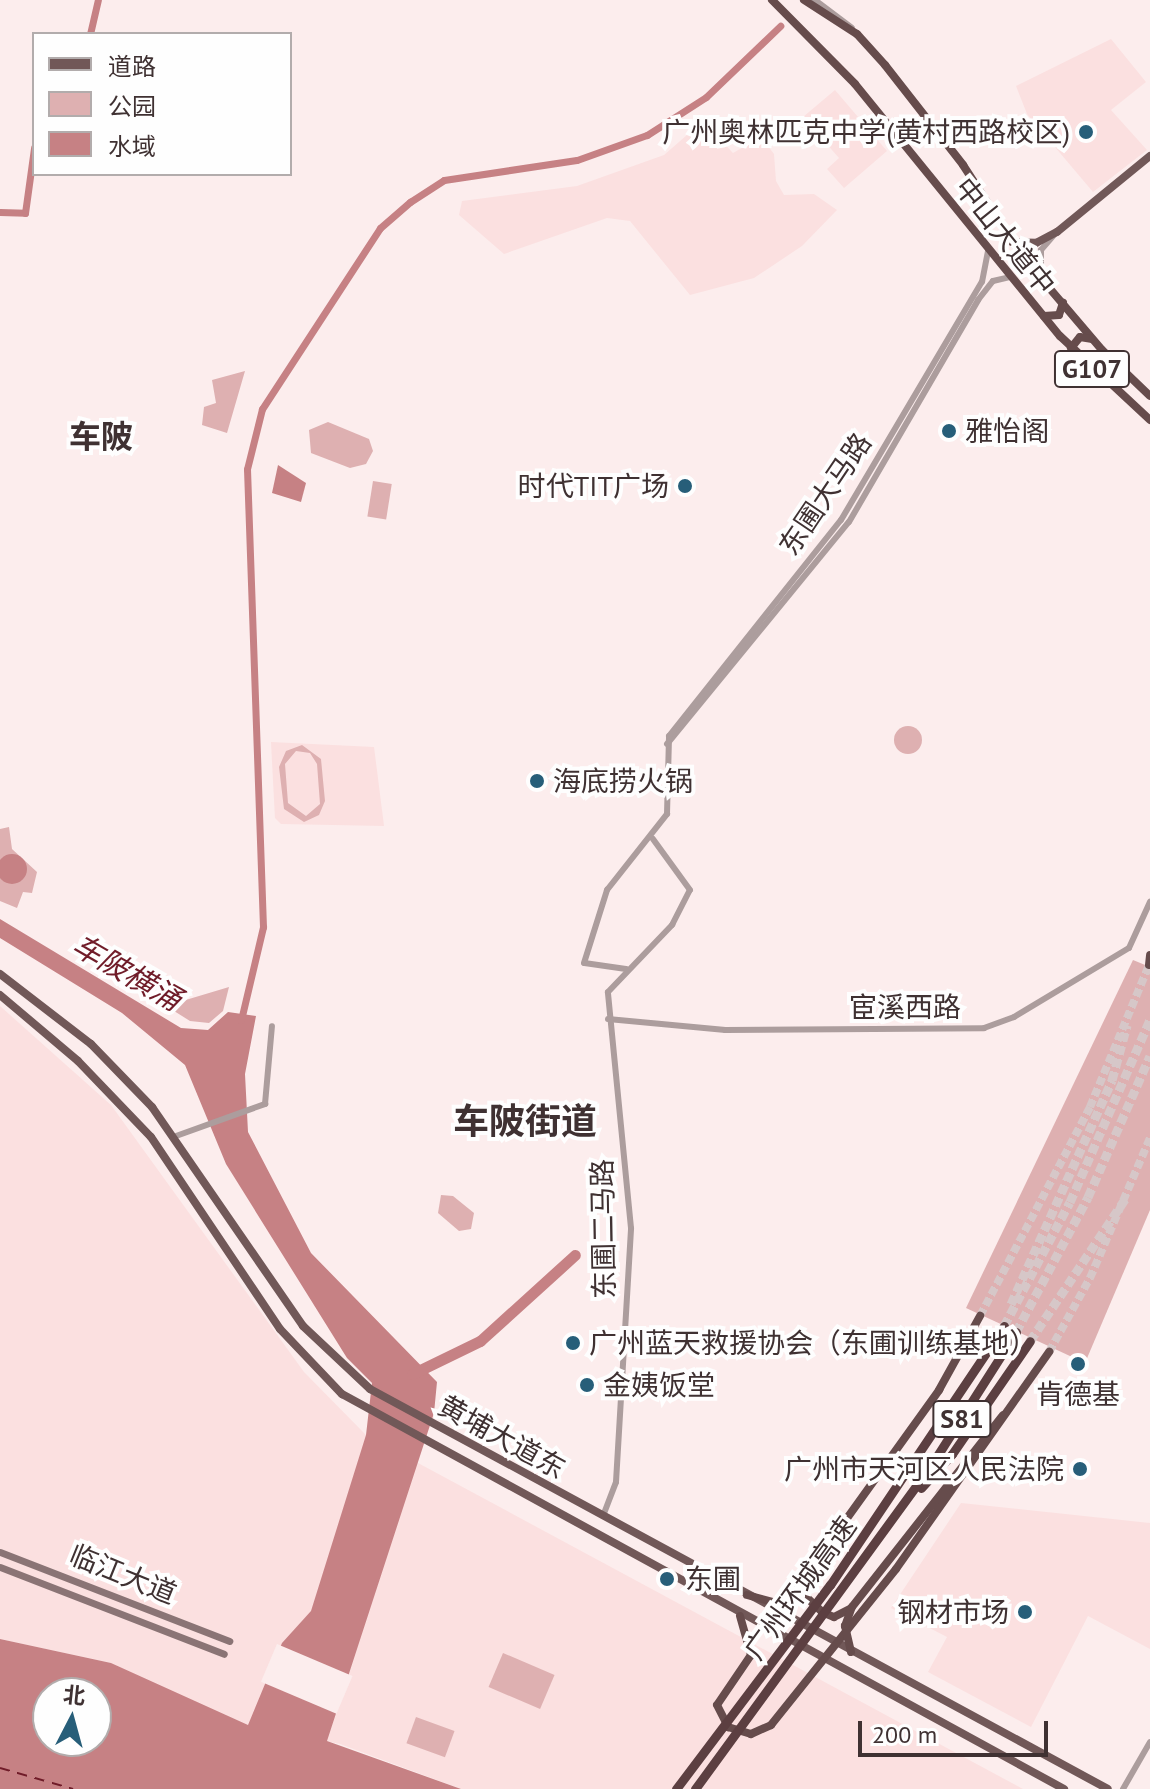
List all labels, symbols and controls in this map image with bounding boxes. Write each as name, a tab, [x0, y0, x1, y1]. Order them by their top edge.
legend	[32, 32, 292, 176]
text: 道路	[108, 51, 156, 82]
text: 公园	[108, 91, 156, 122]
place label: 广州奥林匹克中学(黄村西路校区)	[662, 115, 1070, 149]
marker: 广州奥林匹克中学(黄村西路校区)	[1077, 123, 1095, 141]
text: 水域	[108, 131, 156, 162]
street label: 中山大道中	[948, 171, 1062, 301]
road number: G107	[1052, 347, 1132, 391]
place label: 雅怡阁	[965, 414, 1049, 448]
district label: 车陂	[69, 417, 133, 455]
marker: 雅怡阁	[940, 422, 958, 440]
street label: 东圃大马路	[772, 427, 878, 561]
place label: 时代TIT广场	[518, 469, 669, 503]
marker: 时代TIT广场	[676, 477, 694, 495]
place label: 海底捞火锅	[553, 764, 693, 798]
marker: 海底捞火锅	[528, 772, 546, 790]
water label: 车陂横涌	[66, 926, 188, 1018]
street label: 宦溪西路	[849, 990, 961, 1024]
district label: 车陂街道	[453, 1099, 597, 1143]
street label: 东圃二马路	[585, 1159, 621, 1299]
place label: 广州蓝天救援协会（东圃训练基地）	[589, 1326, 1037, 1360]
marker: 广州蓝天救援协会（东圃训练基地）	[564, 1334, 582, 1352]
marker: 肯德基	[1069, 1355, 1087, 1373]
place label: 金姨饭堂	[603, 1368, 715, 1402]
marker: 金姨饭堂	[578, 1376, 596, 1394]
place label: 肯德基	[1036, 1377, 1120, 1411]
street label: 黄埔大道东	[433, 1388, 571, 1486]
road number: S81	[932, 1397, 992, 1441]
place label: 广州市天河区人民法院	[784, 1452, 1064, 1486]
marker: 广州市天河区人民法院	[1071, 1460, 1089, 1478]
street label: 广州环城高速	[737, 1510, 863, 1666]
street label: 临江大道	[65, 1537, 181, 1611]
place label: 东圃	[685, 1562, 741, 1596]
marker: 东圃	[656, 1568, 678, 1590]
place label: 钢材市场	[897, 1595, 1009, 1629]
marker: 钢材市场	[1016, 1603, 1034, 1621]
north arrow	[32, 1677, 112, 1757]
text: 北	[62, 1680, 87, 1710]
scale bar	[862, 1705, 1052, 1755]
text: 200 m	[872, 1719, 937, 1750]

